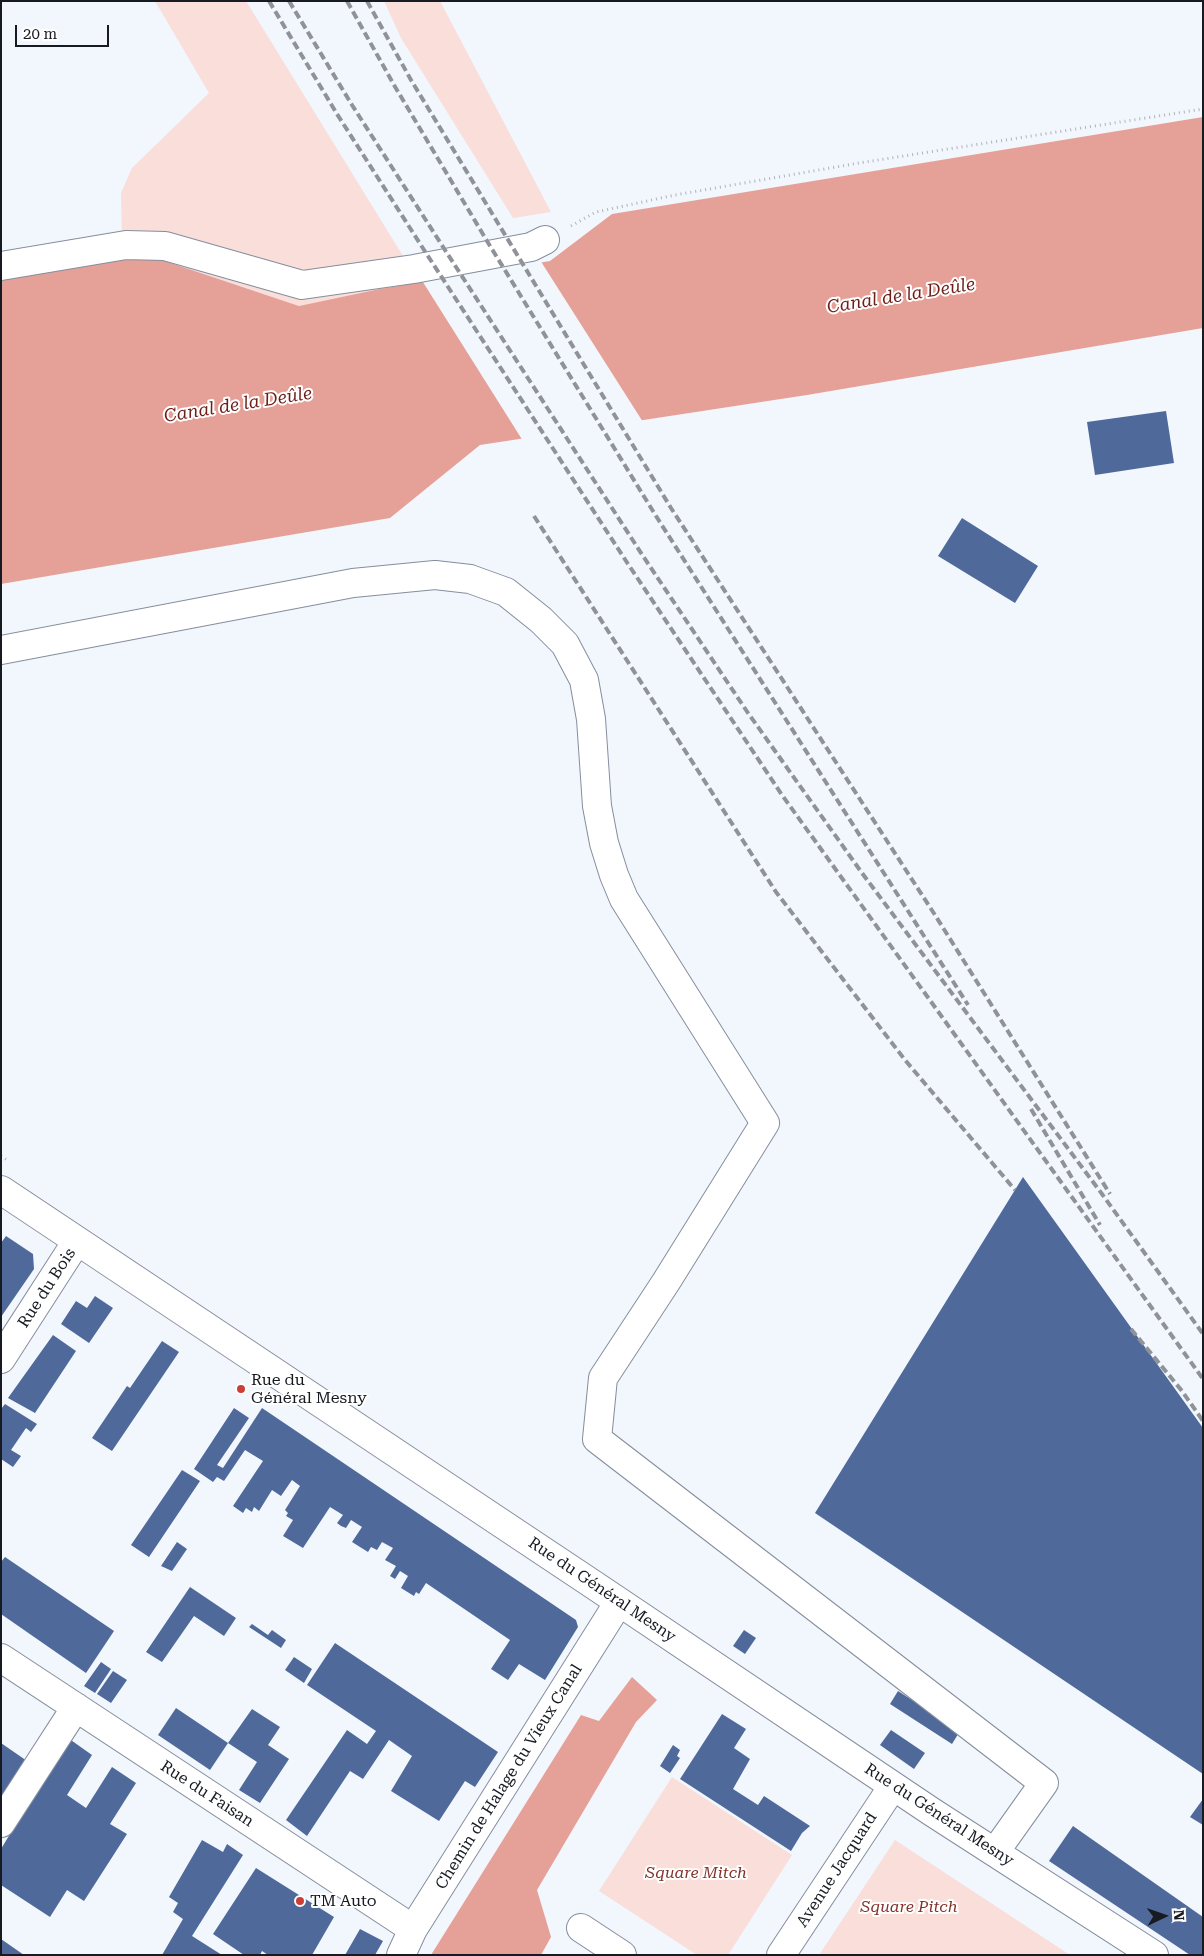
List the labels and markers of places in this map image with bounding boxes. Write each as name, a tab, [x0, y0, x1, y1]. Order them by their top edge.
place label: Rue du Général Mesny	[251, 1370, 367, 1408]
marker: Rue du Général Mesny	[235, 1383, 247, 1395]
place label: TM Auto	[310, 1891, 377, 1911]
marker: TM Auto	[294, 1895, 306, 1907]

